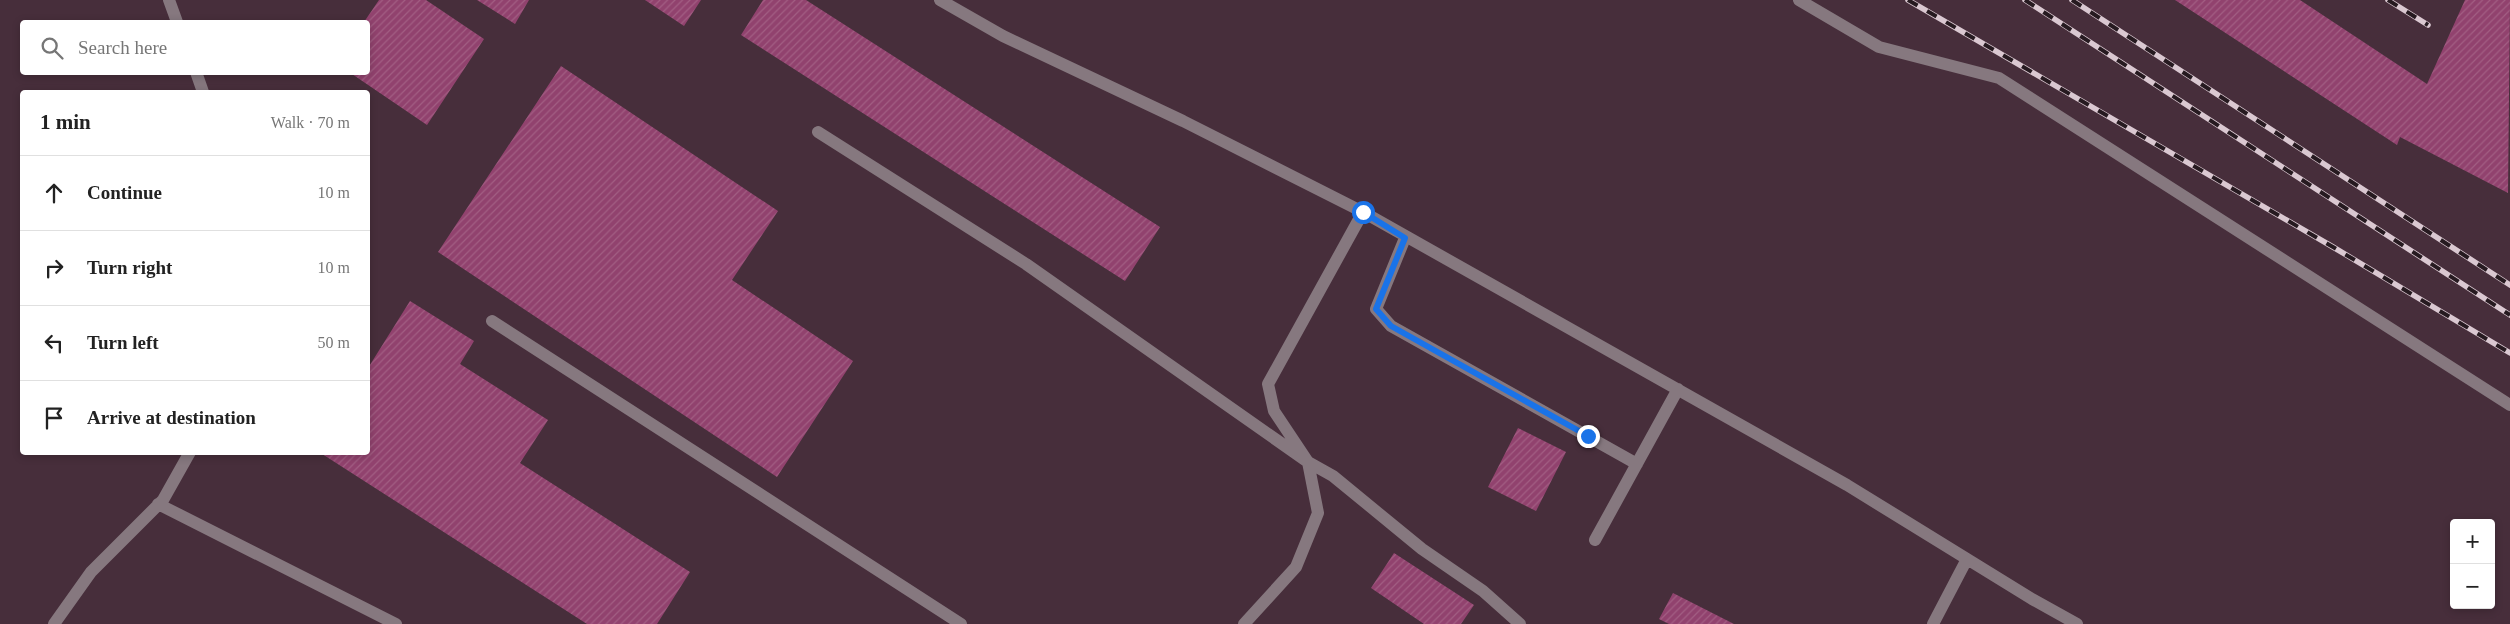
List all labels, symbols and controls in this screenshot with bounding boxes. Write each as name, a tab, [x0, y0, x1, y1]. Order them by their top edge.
search box	[20, 20, 370, 75]
icon: search	[38, 34, 66, 62]
text: Search here	[78, 37, 167, 58]
text: 1 min	[40, 110, 91, 134]
text: Walk · 70 m	[271, 114, 350, 131]
icon: ahead	[40, 179, 68, 207]
text: Continue	[87, 182, 162, 203]
text: 10 m	[318, 184, 350, 201]
route start	[1352, 201, 1375, 224]
icon: right	[40, 254, 68, 282]
text: Turn right	[87, 257, 172, 278]
text: 10 m	[318, 259, 350, 276]
icon: left	[40, 329, 68, 357]
text: Turn left	[87, 332, 159, 353]
text: 50 m	[318, 334, 350, 351]
icon: arrive	[40, 404, 68, 432]
text: Arrive at destination	[87, 407, 256, 428]
route end	[1577, 425, 1600, 448]
map controls	[2450, 519, 2495, 609]
button: +	[2450, 519, 2495, 564]
button: −	[2450, 564, 2495, 609]

